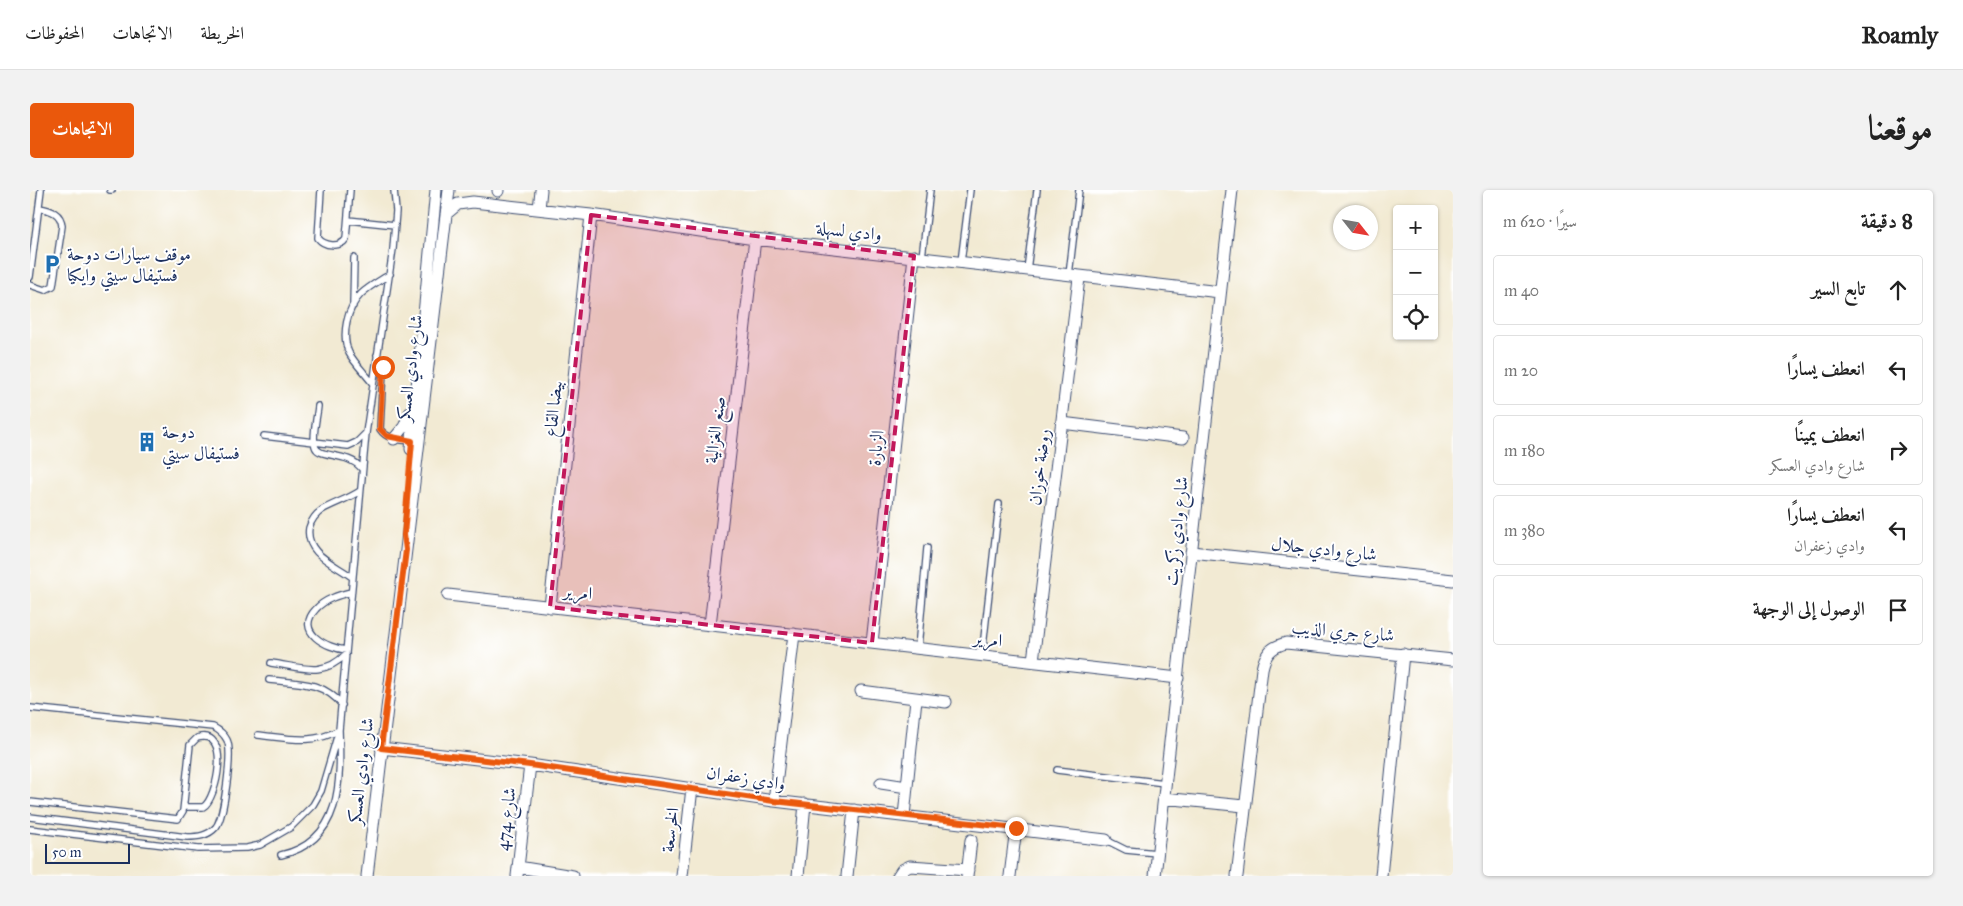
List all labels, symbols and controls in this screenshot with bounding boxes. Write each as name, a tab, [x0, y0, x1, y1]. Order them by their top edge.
text: Roamly	[1861, 20, 1938, 50]
text: المحفوظات	[25, 22, 84, 44]
text: الاتجاهات	[112, 22, 172, 44]
text: الخريطة	[200, 22, 244, 44]
button: الاتجاهات	[30, 103, 134, 158]
text: موقعنا	[1868, 106, 1933, 149]
north arrow	[1333, 205, 1378, 250]
map controls	[1393, 205, 1438, 340]
button: +	[1393, 205, 1438, 250]
text: 8 دقيقة	[1861, 208, 1913, 234]
text: سيرًا · 620 m	[1503, 212, 1577, 231]
street label: وادي لسهلة	[814, 217, 883, 249]
place label: موقف سيارات دوحة فستيفال سيتي وايكيا	[67, 243, 191, 292]
button: −	[1393, 250, 1438, 295]
parking icon: موقف سيارات دوحة فستيفال سيتي وايكيا	[41, 253, 63, 275]
icon: ahead	[1884, 276, 1912, 304]
text: تابع السير	[1811, 277, 1865, 300]
text: 40 m	[1504, 281, 1539, 300]
button: locate	[1393, 295, 1438, 340]
street label: شارع وادي العسكر	[392, 313, 431, 425]
route start	[372, 356, 395, 379]
icon: left	[1884, 356, 1912, 384]
text: انعطف يسارًا	[1787, 357, 1865, 380]
text: 20 m	[1504, 361, 1538, 380]
street label: بيضا القاع	[539, 380, 571, 439]
street label: صنع الغزالية	[700, 395, 735, 466]
place label: دوحة فستيفال سيتي	[162, 421, 240, 470]
text: انعطف يمينًا	[1795, 423, 1865, 446]
street label: روضة خوزان	[1023, 427, 1055, 507]
street label: الزبارة	[863, 429, 889, 467]
building icon: دوحة فستيفال سيتي	[136, 431, 158, 453]
icon: right	[1884, 436, 1912, 464]
text: 180 m	[1504, 441, 1545, 460]
text: شارع وادي العسكر	[1769, 456, 1865, 475]
street label: شارع وادي زكريت	[1159, 475, 1197, 587]
text: انعطف يسارًا	[1787, 503, 1865, 526]
icon: left	[1884, 516, 1912, 544]
text: 380 m	[1504, 521, 1545, 540]
street label: شارع وادي جلال	[1270, 533, 1378, 569]
text: وادي زعفران	[1794, 536, 1865, 555]
street label: امرير	[560, 579, 594, 606]
icon: arrive	[1884, 596, 1912, 624]
text: الوصول إلى الوجهة	[1753, 597, 1865, 620]
street label: شارع جري الذيب	[1290, 616, 1395, 650]
street label: امرير	[970, 626, 1004, 653]
street label: شارع وادي العسكر	[343, 716, 382, 828]
street label: وادي زعفران	[704, 761, 787, 799]
street label: شارع 474	[491, 786, 525, 852]
street label: الخرسعة	[656, 806, 685, 854]
route end	[1005, 817, 1028, 840]
scale bar	[45, 841, 130, 864]
text: 50 m	[52, 844, 81, 861]

